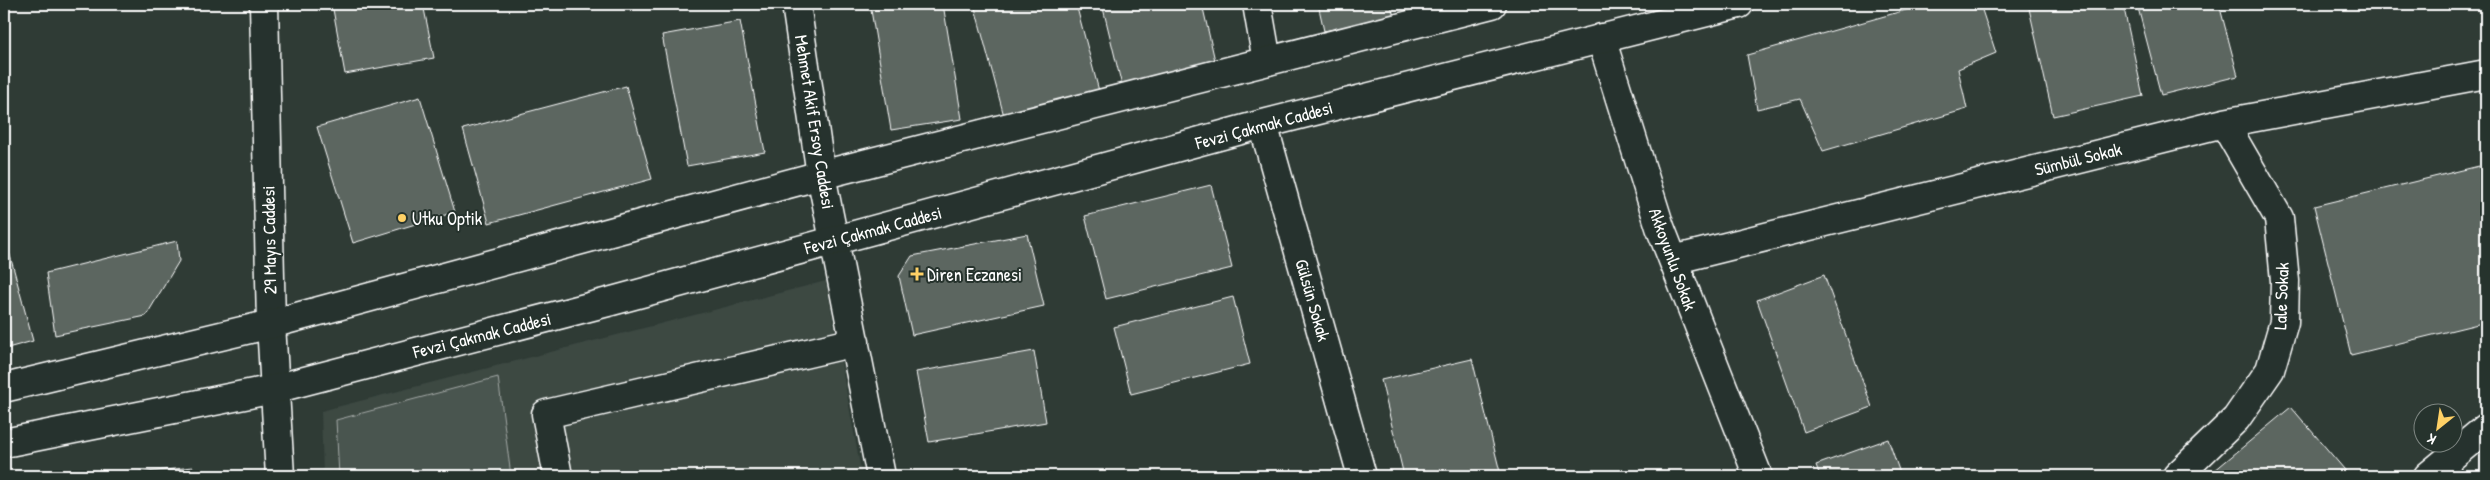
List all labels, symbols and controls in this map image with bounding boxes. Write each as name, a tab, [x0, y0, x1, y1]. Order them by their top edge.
street label: Mehmet Akif Ersoy Caddesi	[789, 33, 841, 211]
street label: Fevzi Çakmak Caddesi	[1192, 95, 1336, 156]
street label: Sümbül Sokak	[2032, 136, 2125, 182]
street label: 29 Mayıs Caddesi	[256, 185, 282, 295]
street label: Fevzi Çakmak Caddesi	[801, 200, 945, 261]
street label: Akkoyunlu Sokak	[1643, 204, 1703, 314]
place label: Utku Optik	[412, 206, 483, 231]
marker: Utku Optik	[396, 212, 408, 224]
street label: Gülsün Sokak	[1289, 256, 1337, 345]
street label: Lale Sokak	[2267, 261, 2295, 330]
place label: Diren Eczanesi	[927, 262, 1022, 287]
marker: Diren Eczanesi	[911, 268, 923, 280]
street label: Fevzi Çakmak Caddesi	[409, 306, 554, 364]
north arrow	[2412, 402, 2462, 452]
text: K	[2423, 429, 2439, 450]

